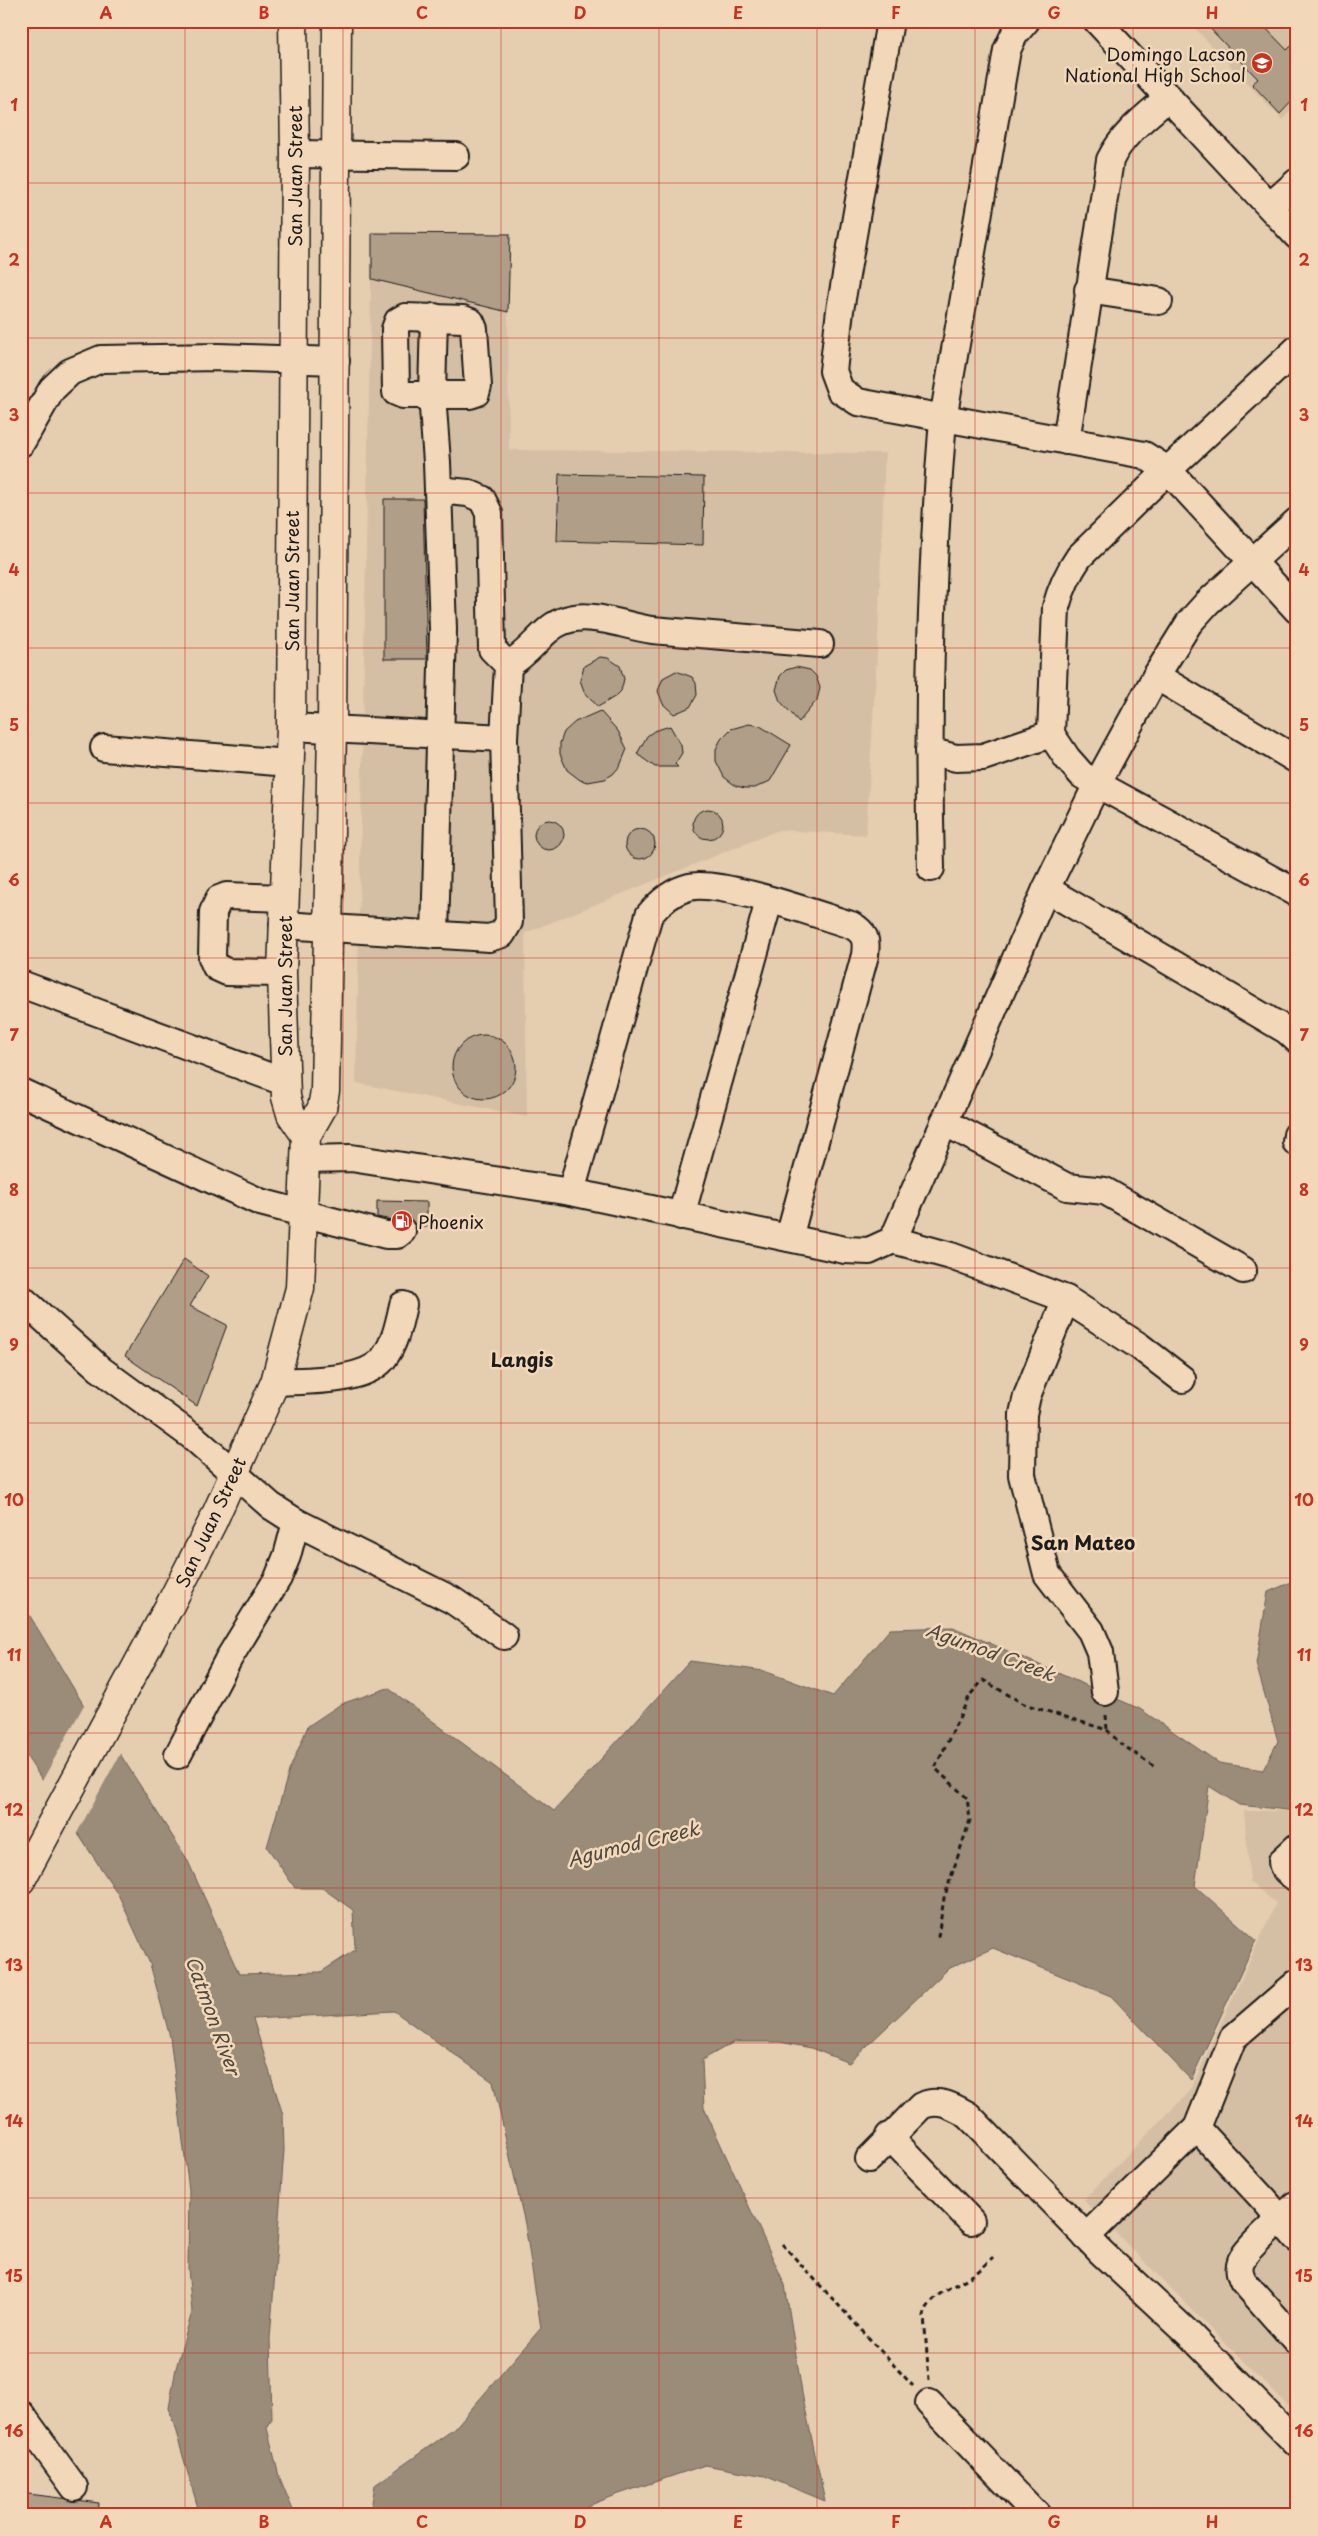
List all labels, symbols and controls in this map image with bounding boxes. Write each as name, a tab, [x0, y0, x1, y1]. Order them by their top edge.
text: A	[100, 0, 113, 24]
text: B	[259, 0, 270, 24]
text: C	[416, 0, 428, 24]
text: D	[574, 0, 586, 24]
text: E	[733, 0, 743, 24]
text: F	[891, 0, 901, 24]
text: G	[1047, 0, 1061, 24]
text: H	[1206, 0, 1218, 24]
place label: Domingo Lacson National High School	[1065, 40, 1246, 88]
school or university icon: Domingo Lacson National High School	[1250, 51, 1274, 75]
text: 1	[10, 92, 18, 116]
text: 1	[1300, 92, 1308, 116]
street label: San Juan Street	[281, 105, 308, 247]
text: 2	[8, 247, 20, 271]
text: 2	[1298, 247, 1310, 271]
text: 3	[9, 402, 19, 426]
text: 3	[1299, 402, 1309, 426]
street label: San Juan Street	[278, 510, 305, 652]
text: 4	[9, 557, 20, 581]
text: 4	[1299, 557, 1310, 581]
text: 5	[9, 712, 19, 736]
text: 5	[1299, 712, 1309, 736]
text: 6	[8, 867, 20, 891]
text: 6	[1298, 867, 1310, 891]
street label: San Juan Street	[271, 915, 298, 1057]
text: 7	[9, 1022, 19, 1046]
text: 7	[1299, 1022, 1309, 1046]
text: 8	[9, 1177, 19, 1201]
text: 8	[1299, 1177, 1309, 1201]
place label: Phoenix	[418, 1208, 484, 1235]
fuel station icon: Phoenix	[390, 1209, 414, 1233]
text: 9	[9, 1332, 19, 1356]
text: 9	[1299, 1332, 1309, 1356]
district label: Langis	[491, 1345, 553, 1373]
street label: San Juan Street	[168, 1452, 252, 1592]
text: 10	[4, 1487, 24, 1511]
text: 10	[1294, 1487, 1314, 1511]
district label: San Mateo	[1031, 1528, 1135, 1556]
water label: Agumod Creek	[923, 1615, 1061, 1688]
text: 11	[7, 1642, 21, 1666]
text: 11	[1297, 1642, 1311, 1666]
text: 12	[5, 1797, 23, 1821]
text: 12	[1295, 1797, 1313, 1821]
water label: Agumod Creek	[564, 1813, 703, 1873]
text: 13	[5, 1952, 23, 1976]
water label: Catmon River	[180, 1952, 249, 2081]
text: 13	[1295, 1952, 1313, 1976]
text: 14	[5, 2108, 23, 2132]
text: 14	[1295, 2108, 1313, 2132]
text: 15	[5, 2263, 23, 2287]
text: 15	[1295, 2263, 1313, 2287]
text: 16	[5, 2418, 23, 2442]
text: 16	[1295, 2418, 1313, 2442]
text: A	[100, 2509, 113, 2533]
text: B	[259, 2509, 270, 2533]
text: C	[416, 2509, 428, 2533]
text: D	[574, 2509, 586, 2533]
text: E	[733, 2509, 743, 2533]
text: F	[891, 2509, 901, 2533]
text: G	[1047, 2509, 1061, 2533]
text: H	[1206, 2509, 1218, 2533]

